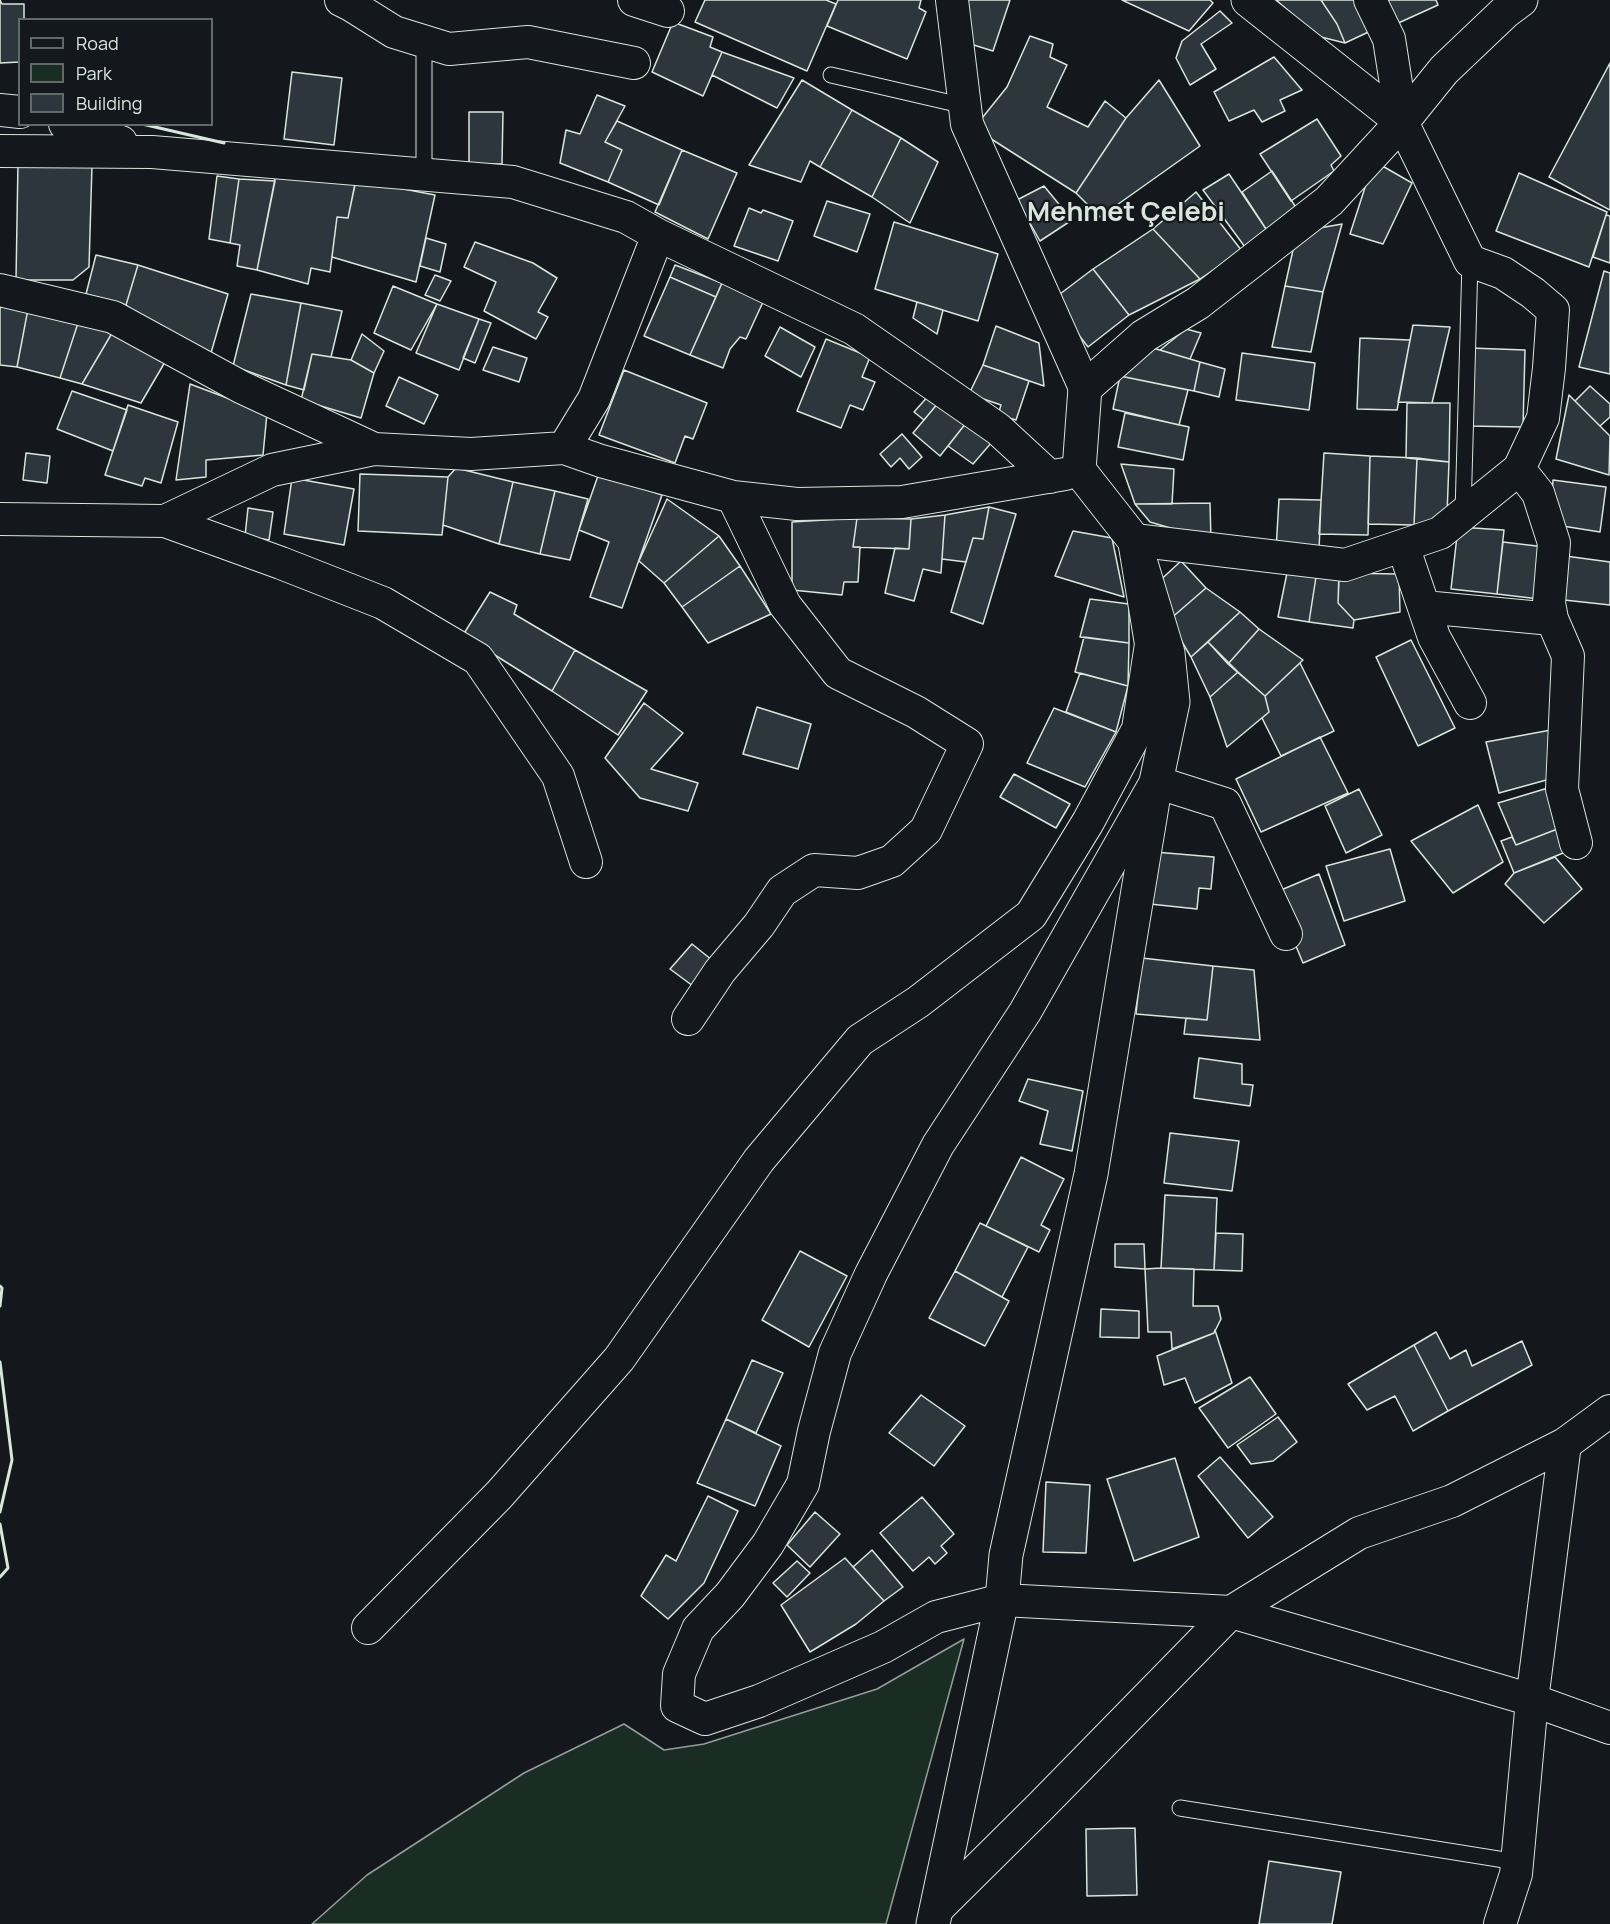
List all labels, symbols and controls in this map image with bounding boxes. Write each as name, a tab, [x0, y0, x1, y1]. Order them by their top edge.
legend	[18, 18, 213, 126]
text: Road	[76, 31, 119, 55]
text: Park	[76, 61, 112, 85]
text: Building	[76, 91, 142, 115]
district label: Mehmet Çelebi	[1027, 197, 1225, 229]

